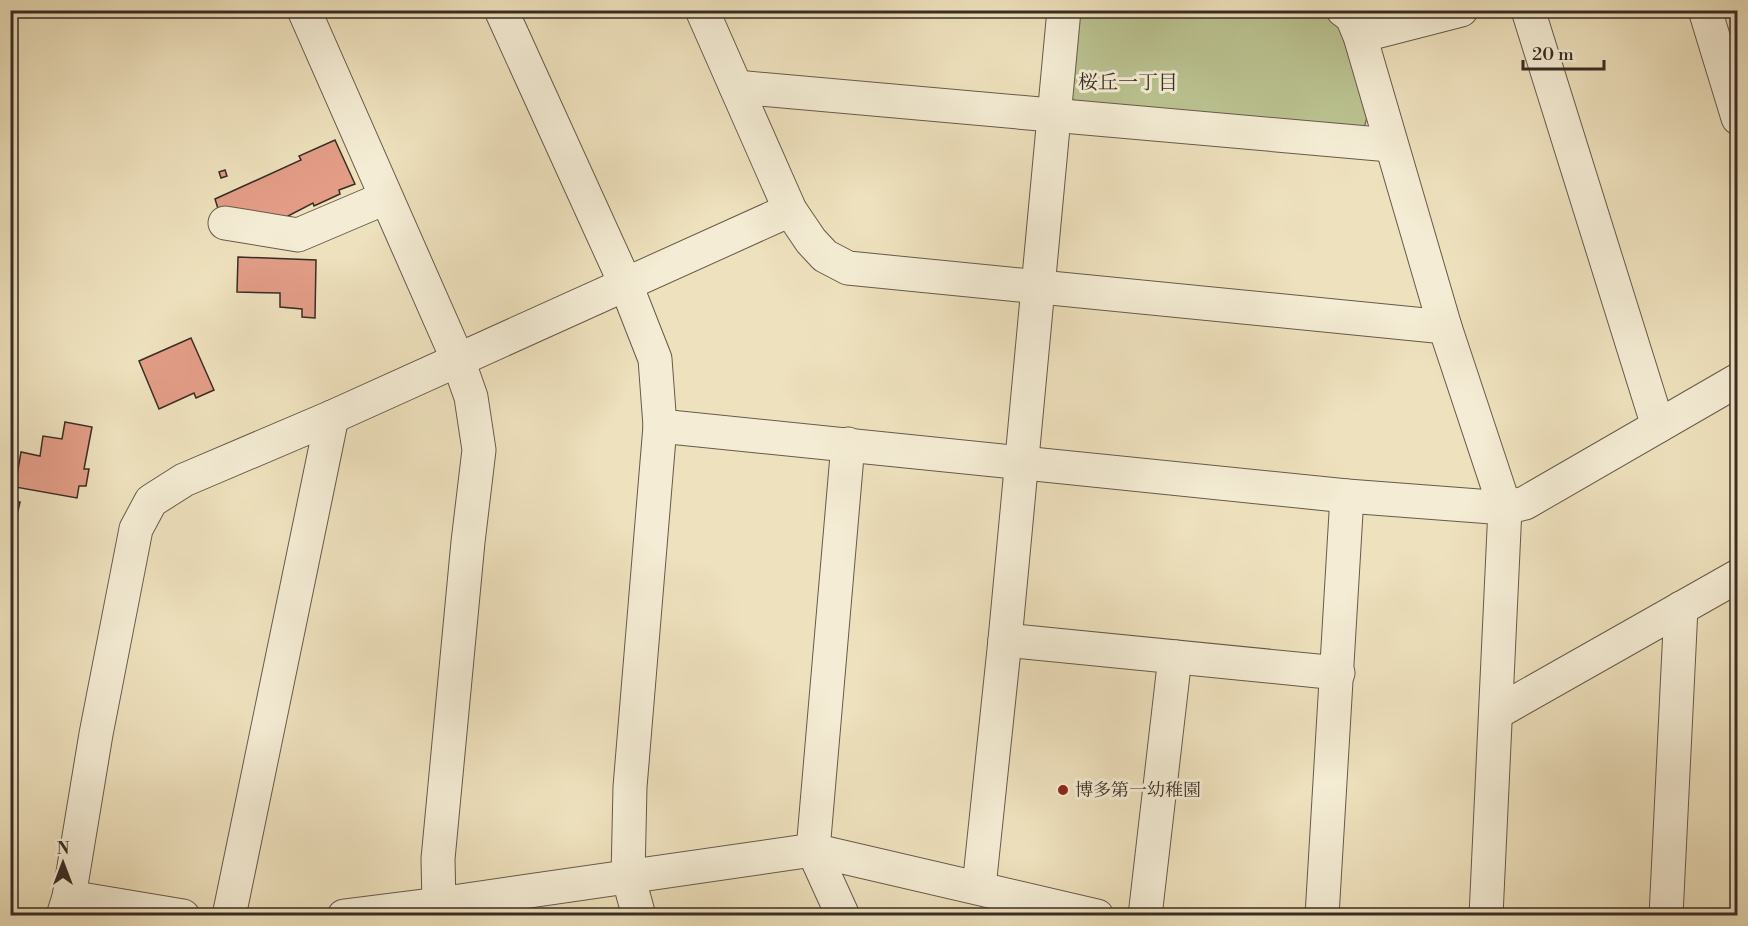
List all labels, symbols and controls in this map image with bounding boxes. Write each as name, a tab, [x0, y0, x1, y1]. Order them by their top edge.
scale bar	[1523, 33, 1604, 71]
text: 20 m	[1532, 43, 1574, 66]
district label: 桜丘一丁目	[1078, 71, 1178, 96]
place label: 博多第一幼稚園	[1075, 779, 1201, 802]
marker: 博多第一幼稚園	[1056, 783, 1070, 797]
north arrow	[33, 833, 93, 893]
text: N	[57, 839, 70, 859]

